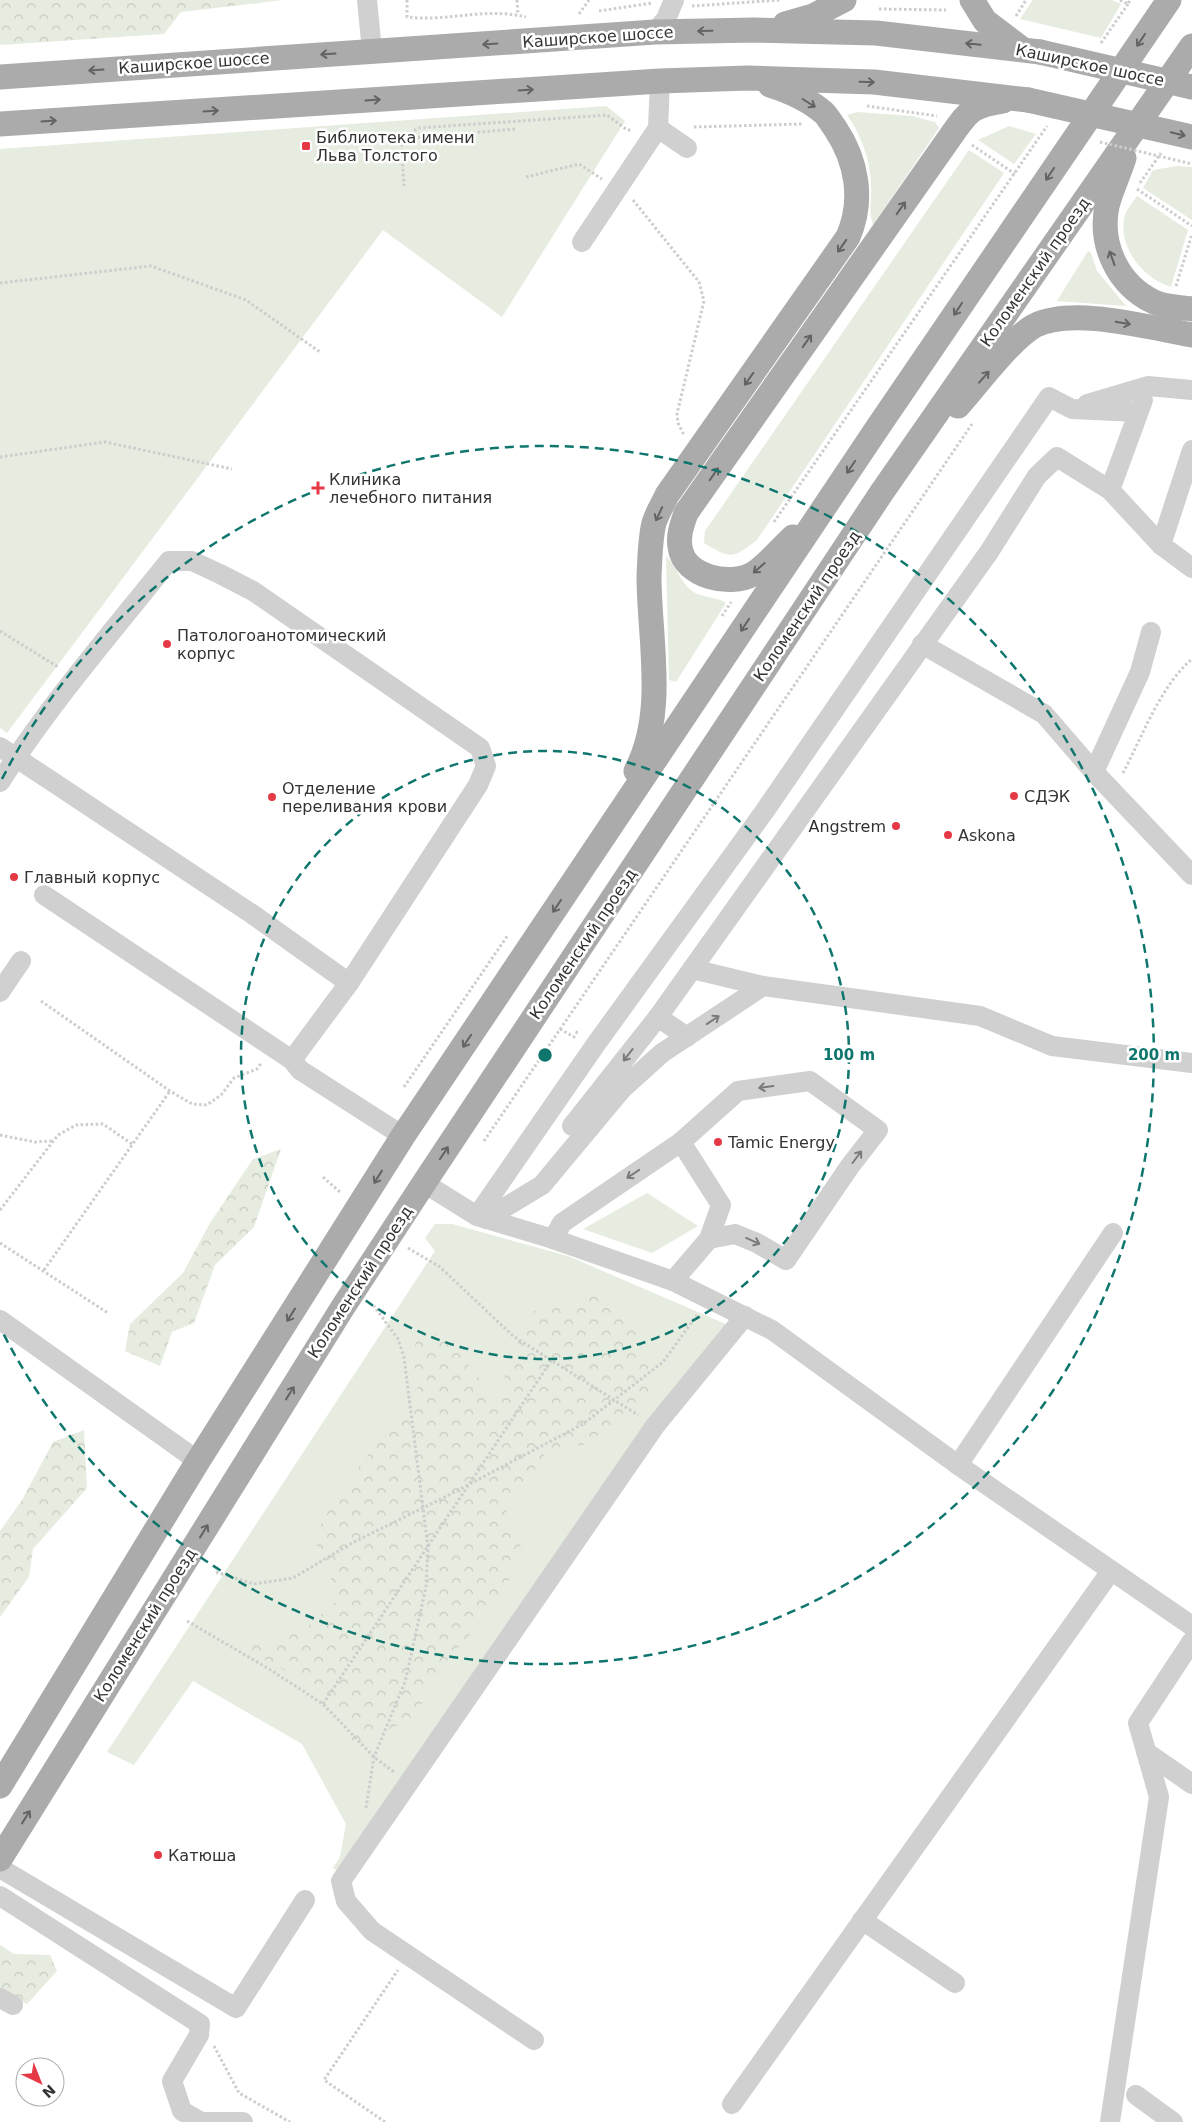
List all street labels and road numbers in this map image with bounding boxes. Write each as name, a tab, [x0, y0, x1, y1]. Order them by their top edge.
street label: Каширское шоссе	[522, 22, 674, 52]
street label: Каширское шоссе	[1014, 40, 1166, 90]
street label: Каширское шоссе	[118, 48, 270, 78]
street label: Коломенский проезд	[976, 194, 1094, 350]
street label: Коломенский проезд	[749, 527, 865, 685]
street label: Коломенский проезд	[525, 865, 641, 1023]
street label: Коломенский проезд	[304, 1202, 416, 1362]
street label: Коломенский проезд	[90, 1545, 200, 1705]

